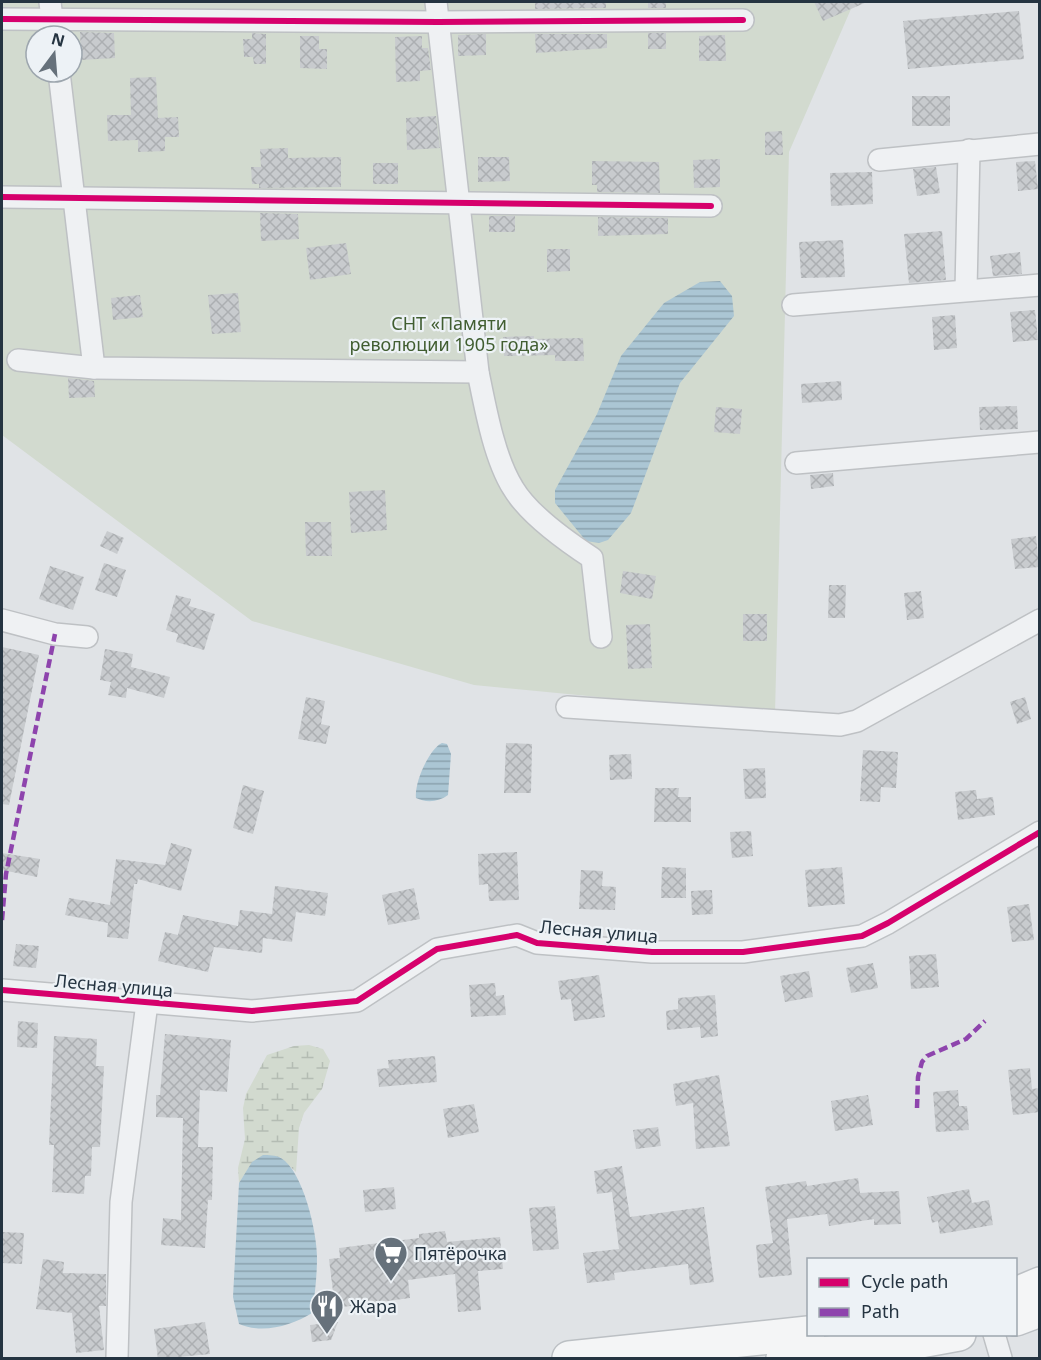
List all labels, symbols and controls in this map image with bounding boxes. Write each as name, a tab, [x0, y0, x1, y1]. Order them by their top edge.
north arrow	[24, 24, 84, 84]
text: N	[49, 27, 67, 52]
park label: СНТ «Памяти революции 1905 года»	[350, 311, 548, 356]
street label: Лесная улица	[539, 914, 659, 948]
street label: Лесная улица	[54, 968, 174, 1002]
supermarket icon: Пятёрочка	[373, 1235, 409, 1282]
place label: Пятёрочка	[414, 1241, 507, 1265]
legend	[807, 1258, 1017, 1336]
text: Cycle path	[861, 1269, 948, 1293]
restaurant icon: Жара	[309, 1288, 345, 1335]
place label: Жара	[350, 1294, 397, 1318]
text: Path	[861, 1299, 900, 1323]

